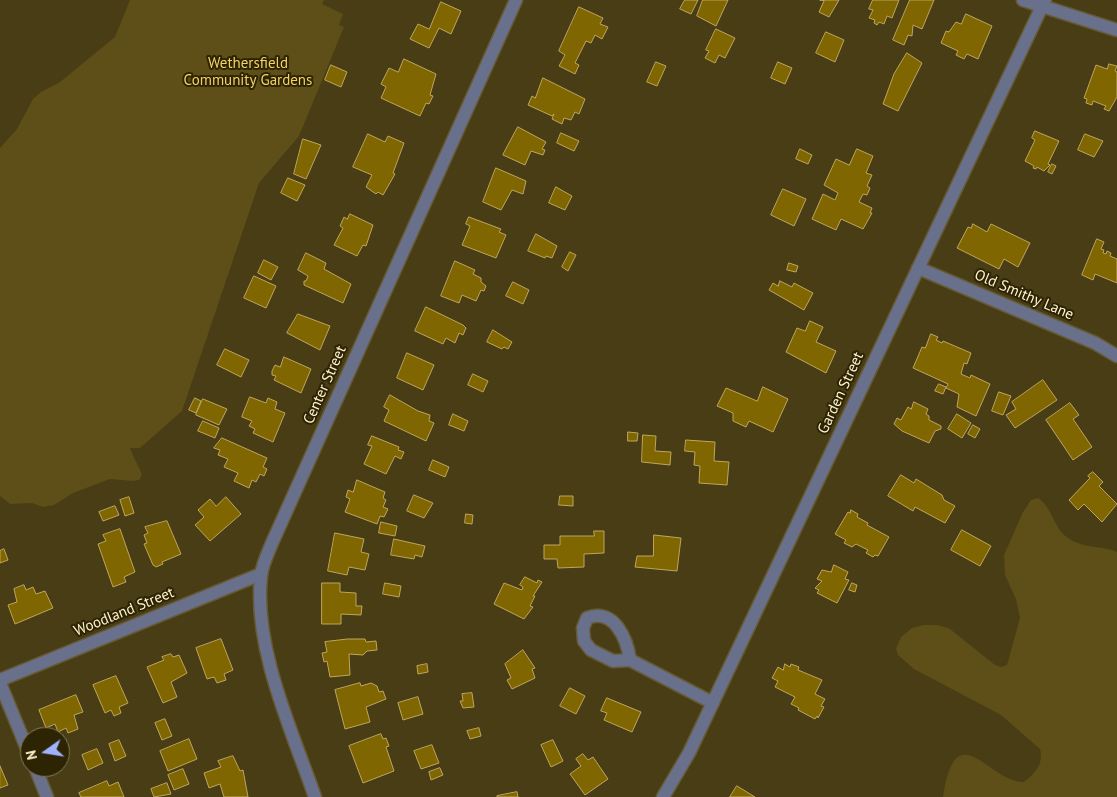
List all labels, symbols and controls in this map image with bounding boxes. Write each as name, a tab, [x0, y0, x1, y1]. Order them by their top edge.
park label: Wethersfield Community Gardens	[184, 55, 312, 90]
street label: Old Smithy Lane	[972, 266, 1076, 324]
street label: Center Street	[300, 343, 350, 427]
street label: Garden Street	[814, 349, 868, 437]
street label: Woodland Street	[71, 584, 177, 640]
north arrow	[20, 727, 70, 777]
text: N	[22, 749, 41, 762]

